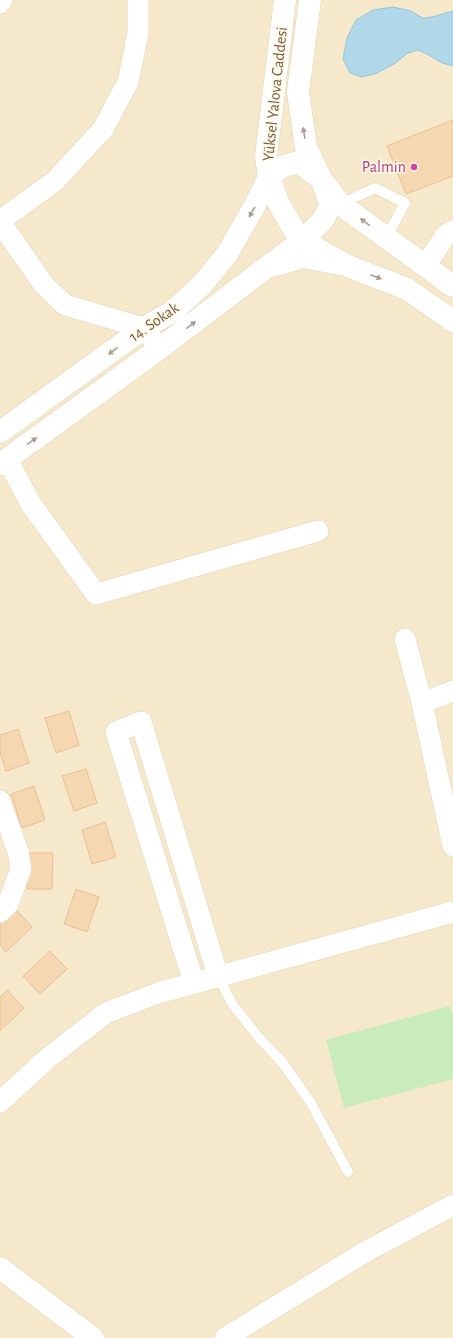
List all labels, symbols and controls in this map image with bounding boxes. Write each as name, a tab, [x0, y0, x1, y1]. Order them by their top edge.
street label: Yüksel Yalova Caddesi	[260, 26, 290, 162]
one-way arrow	[300, 127, 306, 139]
place label: Palmin	[362, 159, 406, 175]
marker: Palmin	[409, 162, 419, 172]
one-way arrow	[248, 206, 255, 218]
one-way arrow	[359, 218, 370, 226]
one-way arrow	[370, 274, 382, 280]
street label: 14. Sokak	[126, 299, 182, 345]
one-way arrow	[185, 321, 196, 329]
one-way arrow	[107, 347, 118, 355]
one-way arrow	[26, 437, 37, 445]

